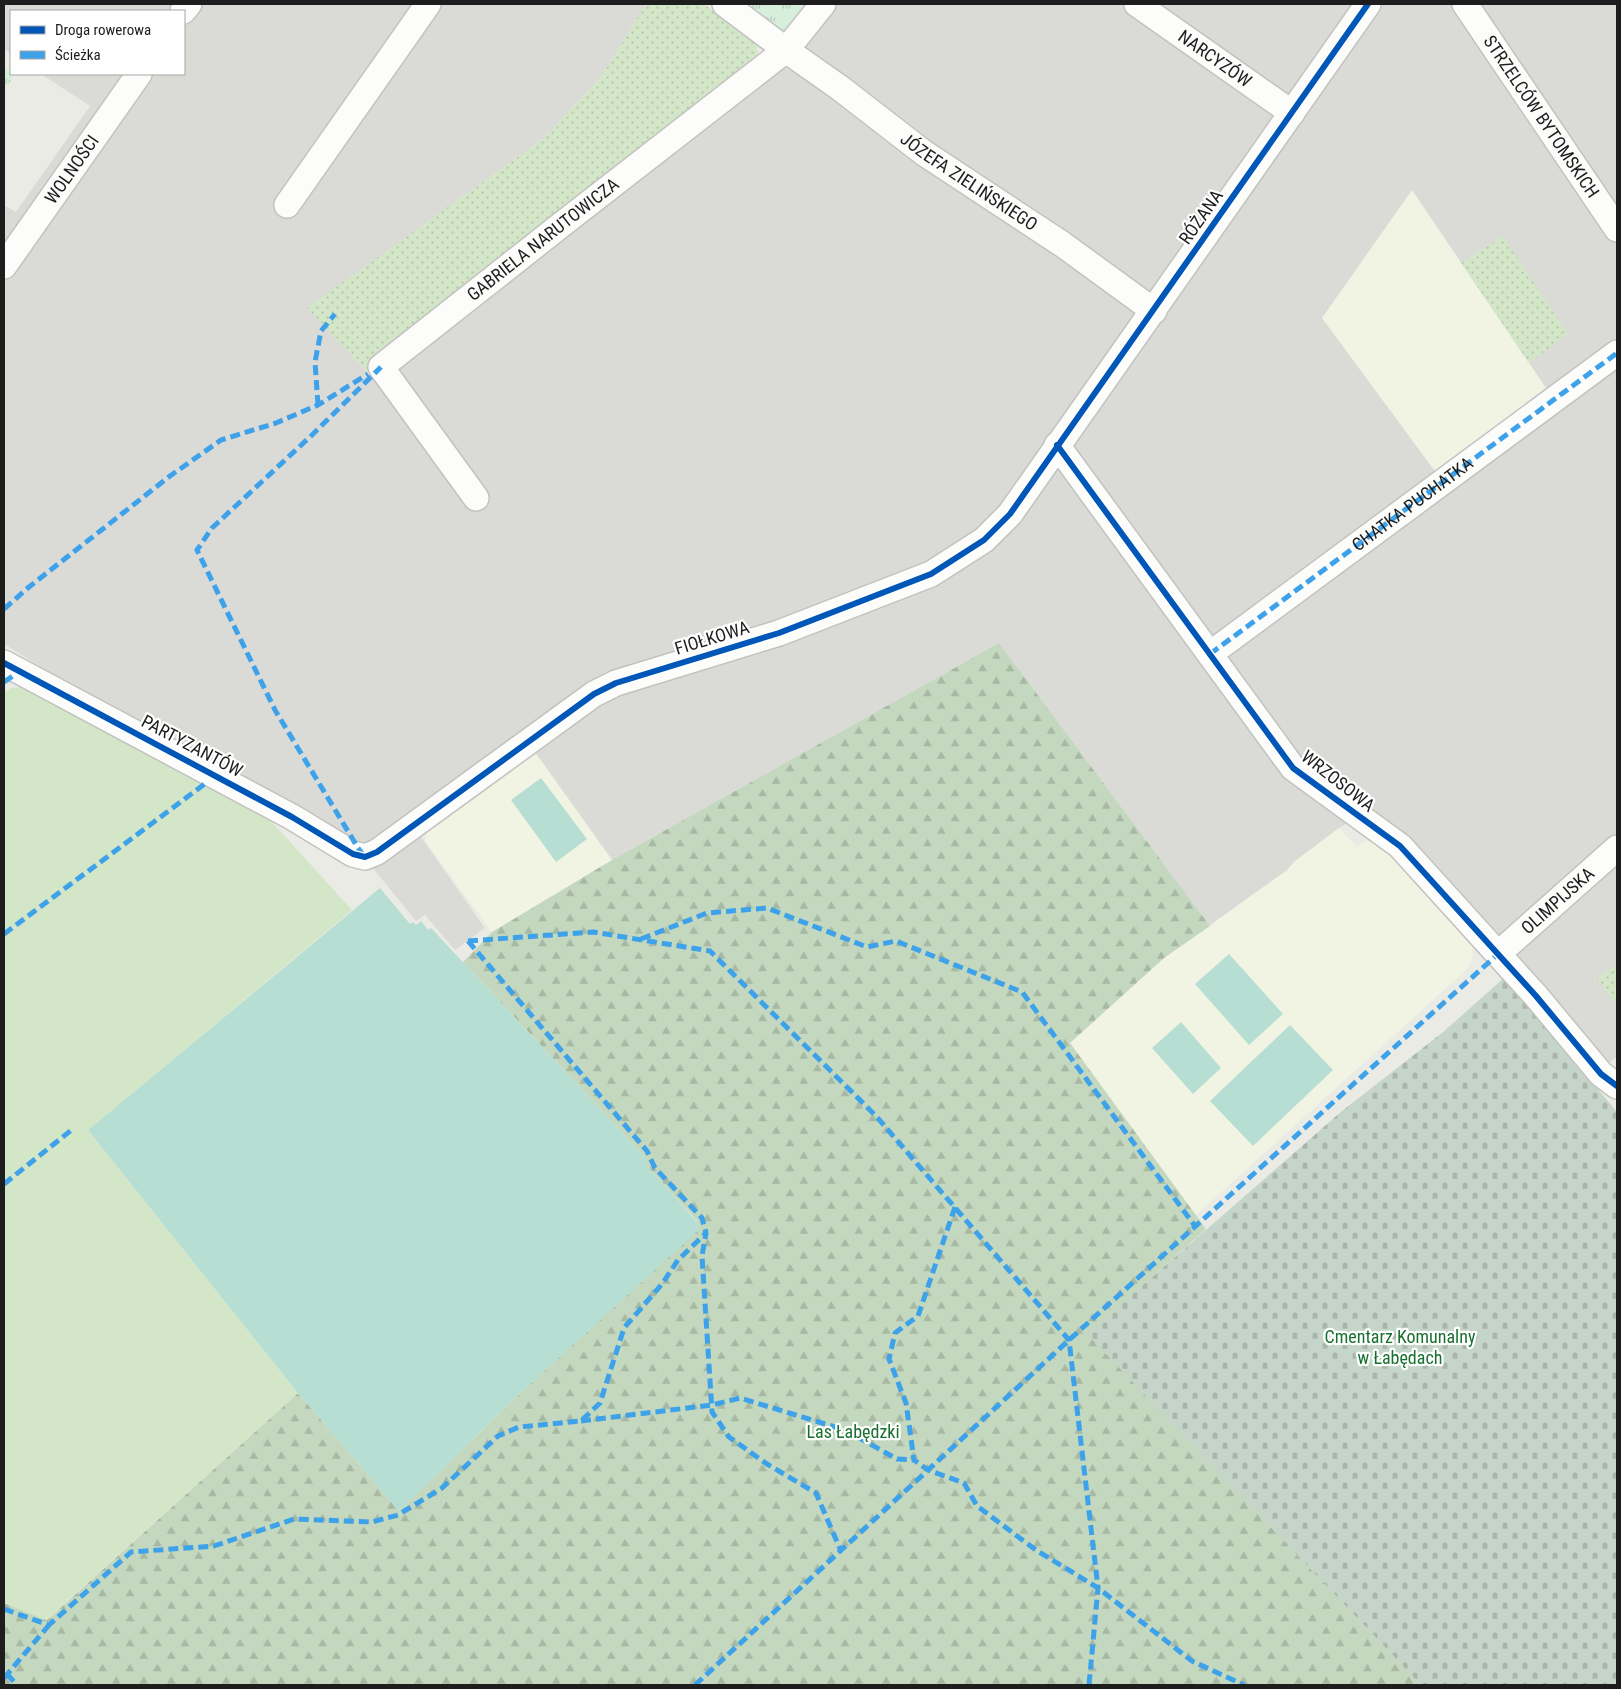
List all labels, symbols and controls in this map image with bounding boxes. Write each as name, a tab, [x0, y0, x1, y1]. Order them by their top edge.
legend	[10, 10, 185, 75]
text: Droga rowerowa	[55, 21, 151, 39]
street label: NARCYZÓW	[1174, 25, 1256, 91]
street label: STRZELCÓW BYTOMSKICH	[1479, 31, 1604, 201]
text: Ścieżka	[55, 46, 101, 64]
street label: JÓZEFA ZIELIŃSKIEGO	[897, 128, 1042, 235]
street label: WOLNOŚCI	[40, 131, 103, 208]
street label: GABRIELA NARUTOWICZA	[463, 173, 623, 305]
street label: RÓŻANA	[1174, 185, 1227, 248]
street label: CHATKA PUCHATKA	[1348, 452, 1477, 555]
street label: FIOŁKOWA	[672, 616, 752, 659]
street label: PARTYZANTÓW	[138, 710, 247, 781]
street label: WRZOSOWA	[1298, 746, 1380, 816]
street label: OLIMPIJSKA	[1517, 862, 1599, 938]
park label: Cmentarz Komunalny w Łabędach	[1325, 1326, 1476, 1368]
park label: Las Łabędzki	[806, 1421, 900, 1442]

